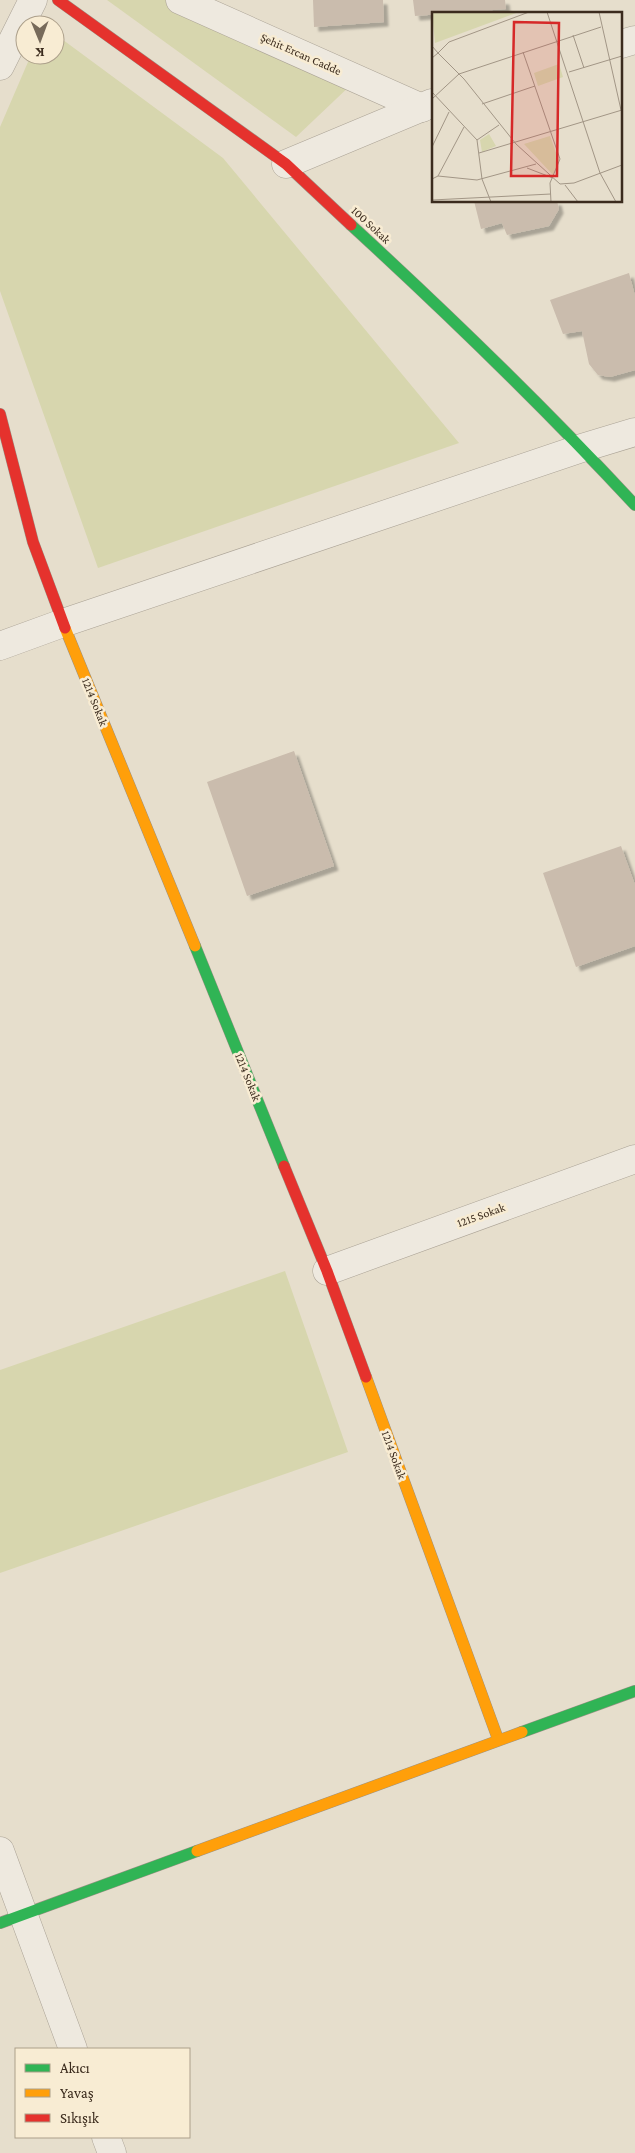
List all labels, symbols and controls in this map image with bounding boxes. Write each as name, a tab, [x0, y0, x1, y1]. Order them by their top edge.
inset map	[432, 12, 622, 202]
north arrow	[15, 15, 65, 65]
street label: Şehit Ercan Cadde	[258, 30, 344, 78]
text: K	[35, 45, 45, 61]
street label: 100 Sokak	[349, 203, 394, 247]
street label: 1214 Sokak	[79, 676, 111, 728]
street label: 1214 Sokak	[232, 1051, 264, 1103]
street label: 1215 Sokak	[455, 1200, 507, 1230]
street label: 1214 Sokak	[379, 1429, 409, 1481]
legend	[15, 2048, 190, 2138]
text: Akıcı	[60, 2060, 90, 2076]
text: Yavaş	[60, 2085, 94, 2102]
text: Sıkışık	[60, 2110, 100, 2127]

